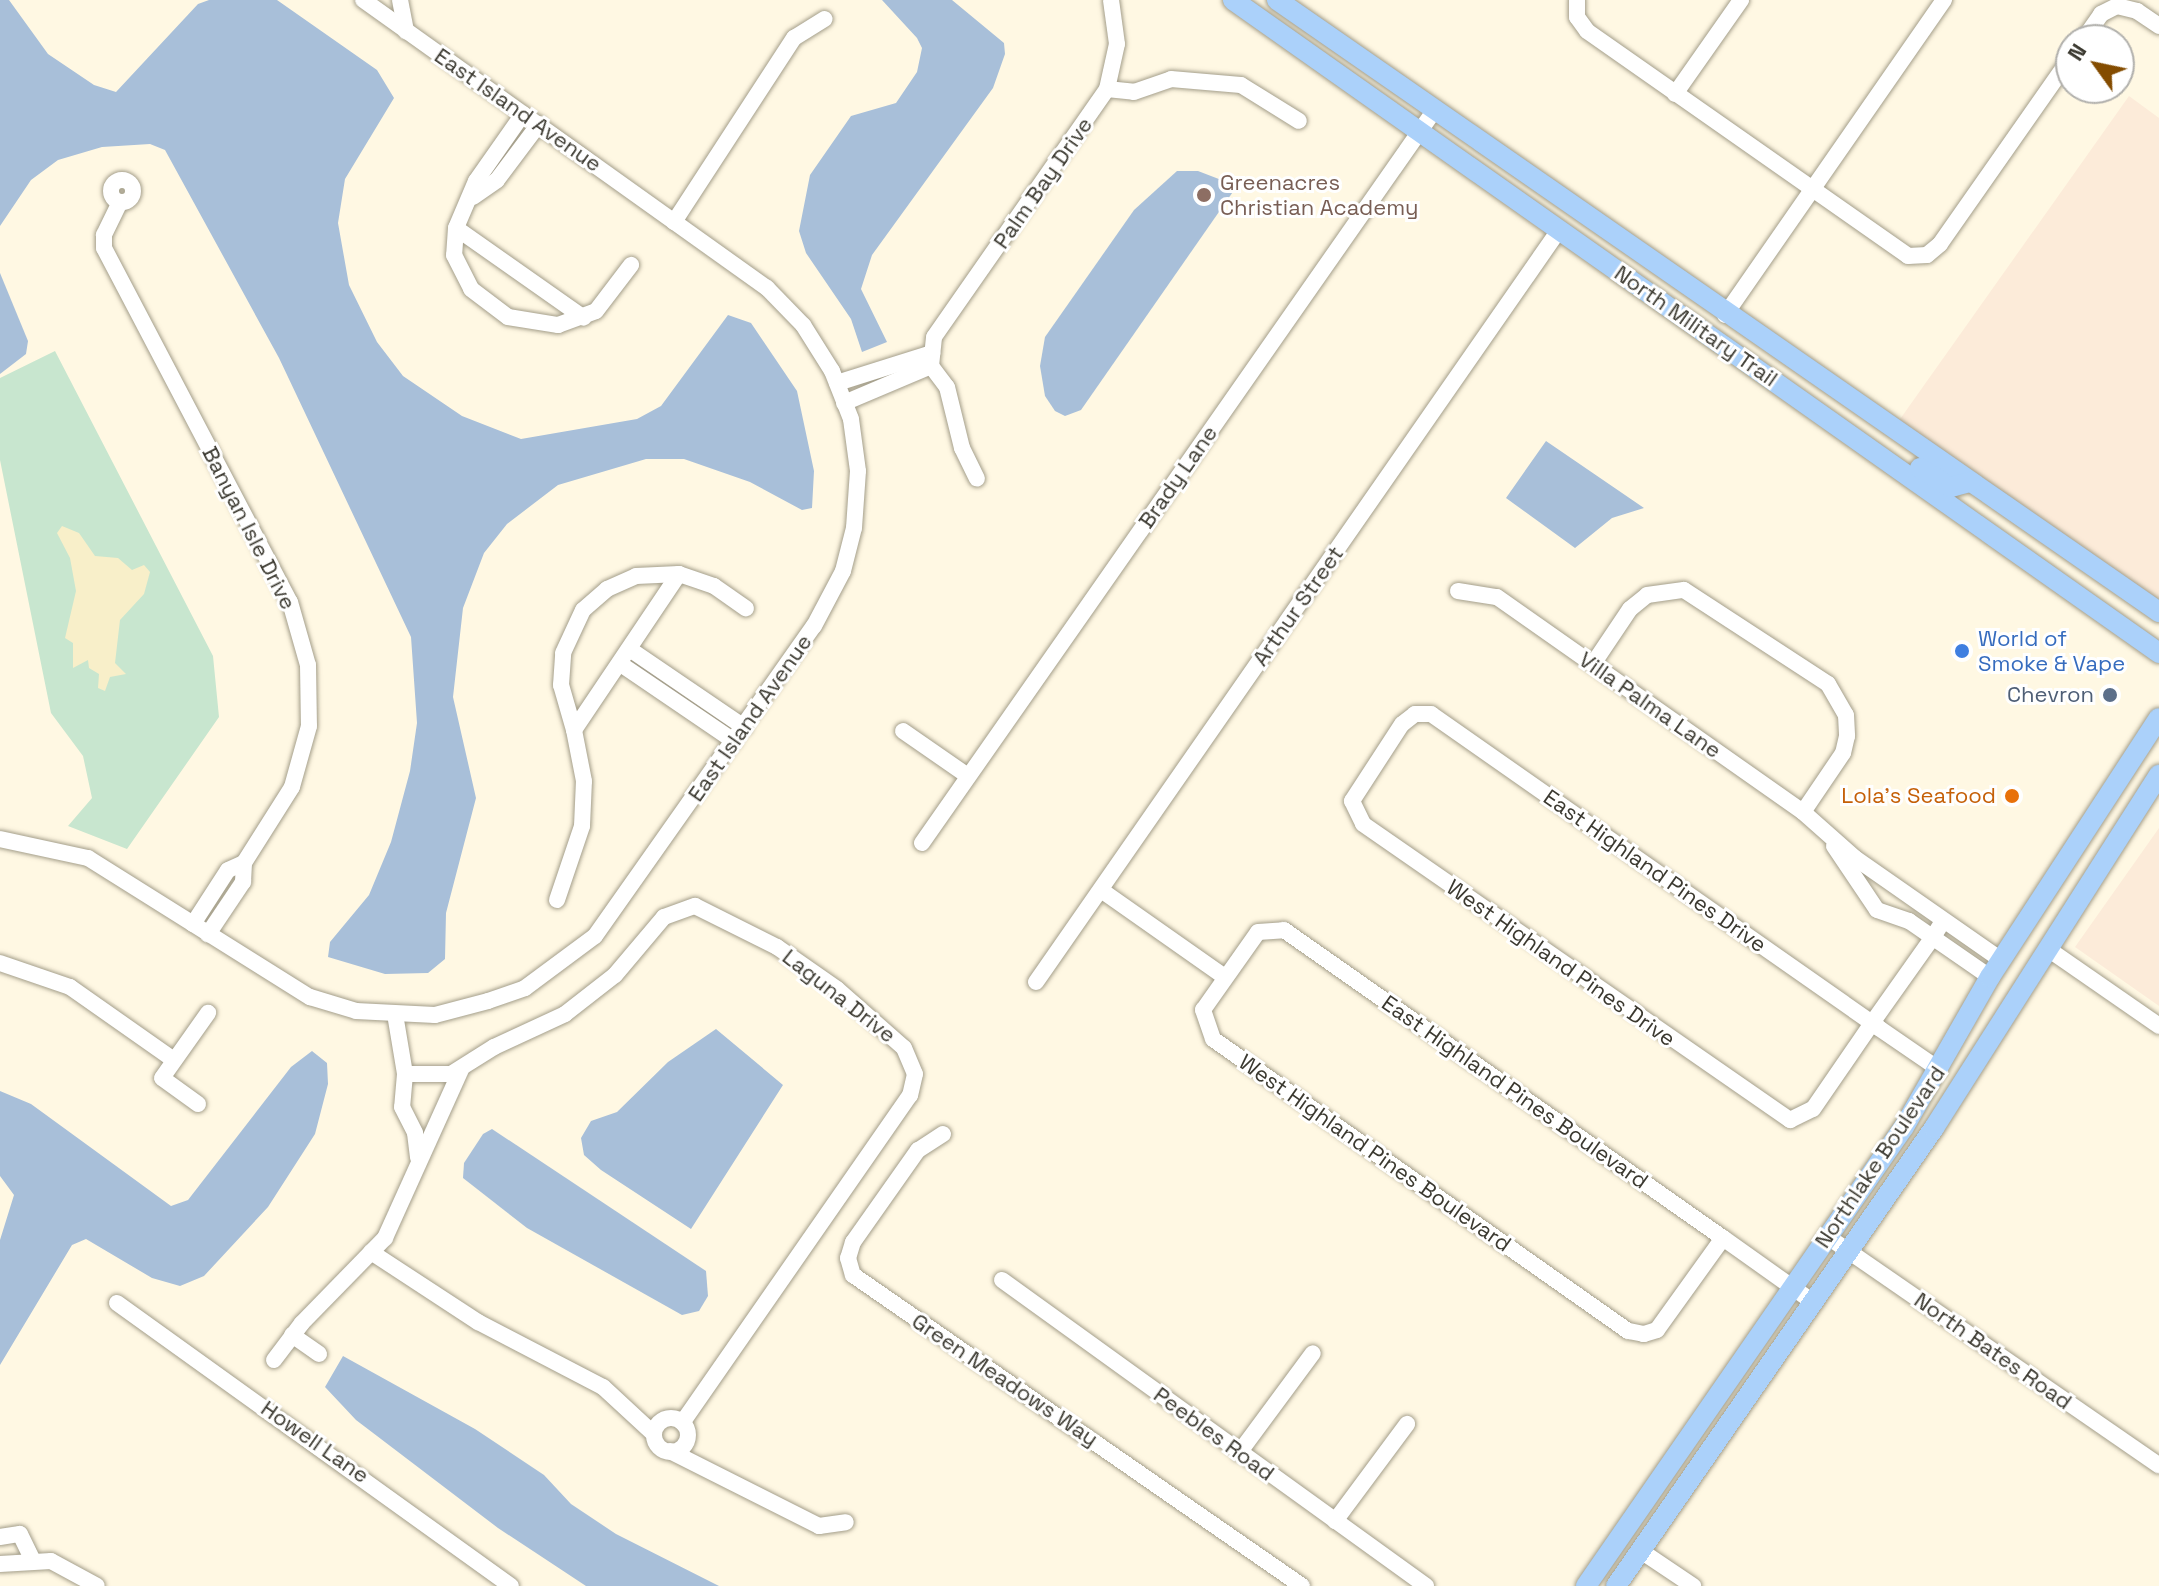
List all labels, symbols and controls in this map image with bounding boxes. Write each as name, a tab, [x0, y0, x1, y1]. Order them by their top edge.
north arrow	[2055, 24, 2135, 104]
text: N	[2061, 38, 2092, 66]
street label: East Island Avenue	[429, 42, 607, 178]
street label: Palm Bay Drive	[988, 112, 1098, 254]
place label: Greenacres Christian Academy	[1220, 169, 1419, 220]
marker: Greenacres Christian Academy	[1195, 186, 1213, 204]
street label: North Military Trail	[1609, 260, 1783, 392]
street label: Brady Lane	[1133, 421, 1223, 533]
street label: Banyan Isle Drive	[196, 442, 302, 614]
street label: Arthur Street	[1247, 541, 1349, 671]
place label: World of Smoke & Vape	[1978, 625, 2126, 676]
street label: East Island Avenue	[682, 629, 818, 807]
marker: World of Smoke & Vape	[1953, 642, 1971, 660]
street label: Villa Palma Lane	[1574, 646, 1726, 764]
place label: Chevron	[2007, 682, 2094, 708]
marker: Chevron	[2101, 686, 2119, 704]
place label: Lola's Seafood	[1841, 783, 1996, 809]
street label: East Highland Pines Drive	[1539, 784, 1771, 958]
marker: Lola's Seafood	[2003, 787, 2021, 805]
street label: West Highland Pines Drive	[1442, 874, 1680, 1052]
street label: Laguna Drive	[777, 944, 901, 1048]
street label: East Highland Pines Boulevard	[1377, 990, 1653, 1194]
street label: West Highland Pines Boulevard	[1234, 1049, 1516, 1257]
street label: Northlake Boulevard	[1809, 1061, 1951, 1253]
street label: North Bates Road	[1909, 1287, 2077, 1415]
street label: Green Meadows Way	[907, 1308, 1103, 1452]
street label: Peebles Road	[1149, 1381, 1279, 1487]
street label: Howell Lane	[256, 1395, 374, 1489]

